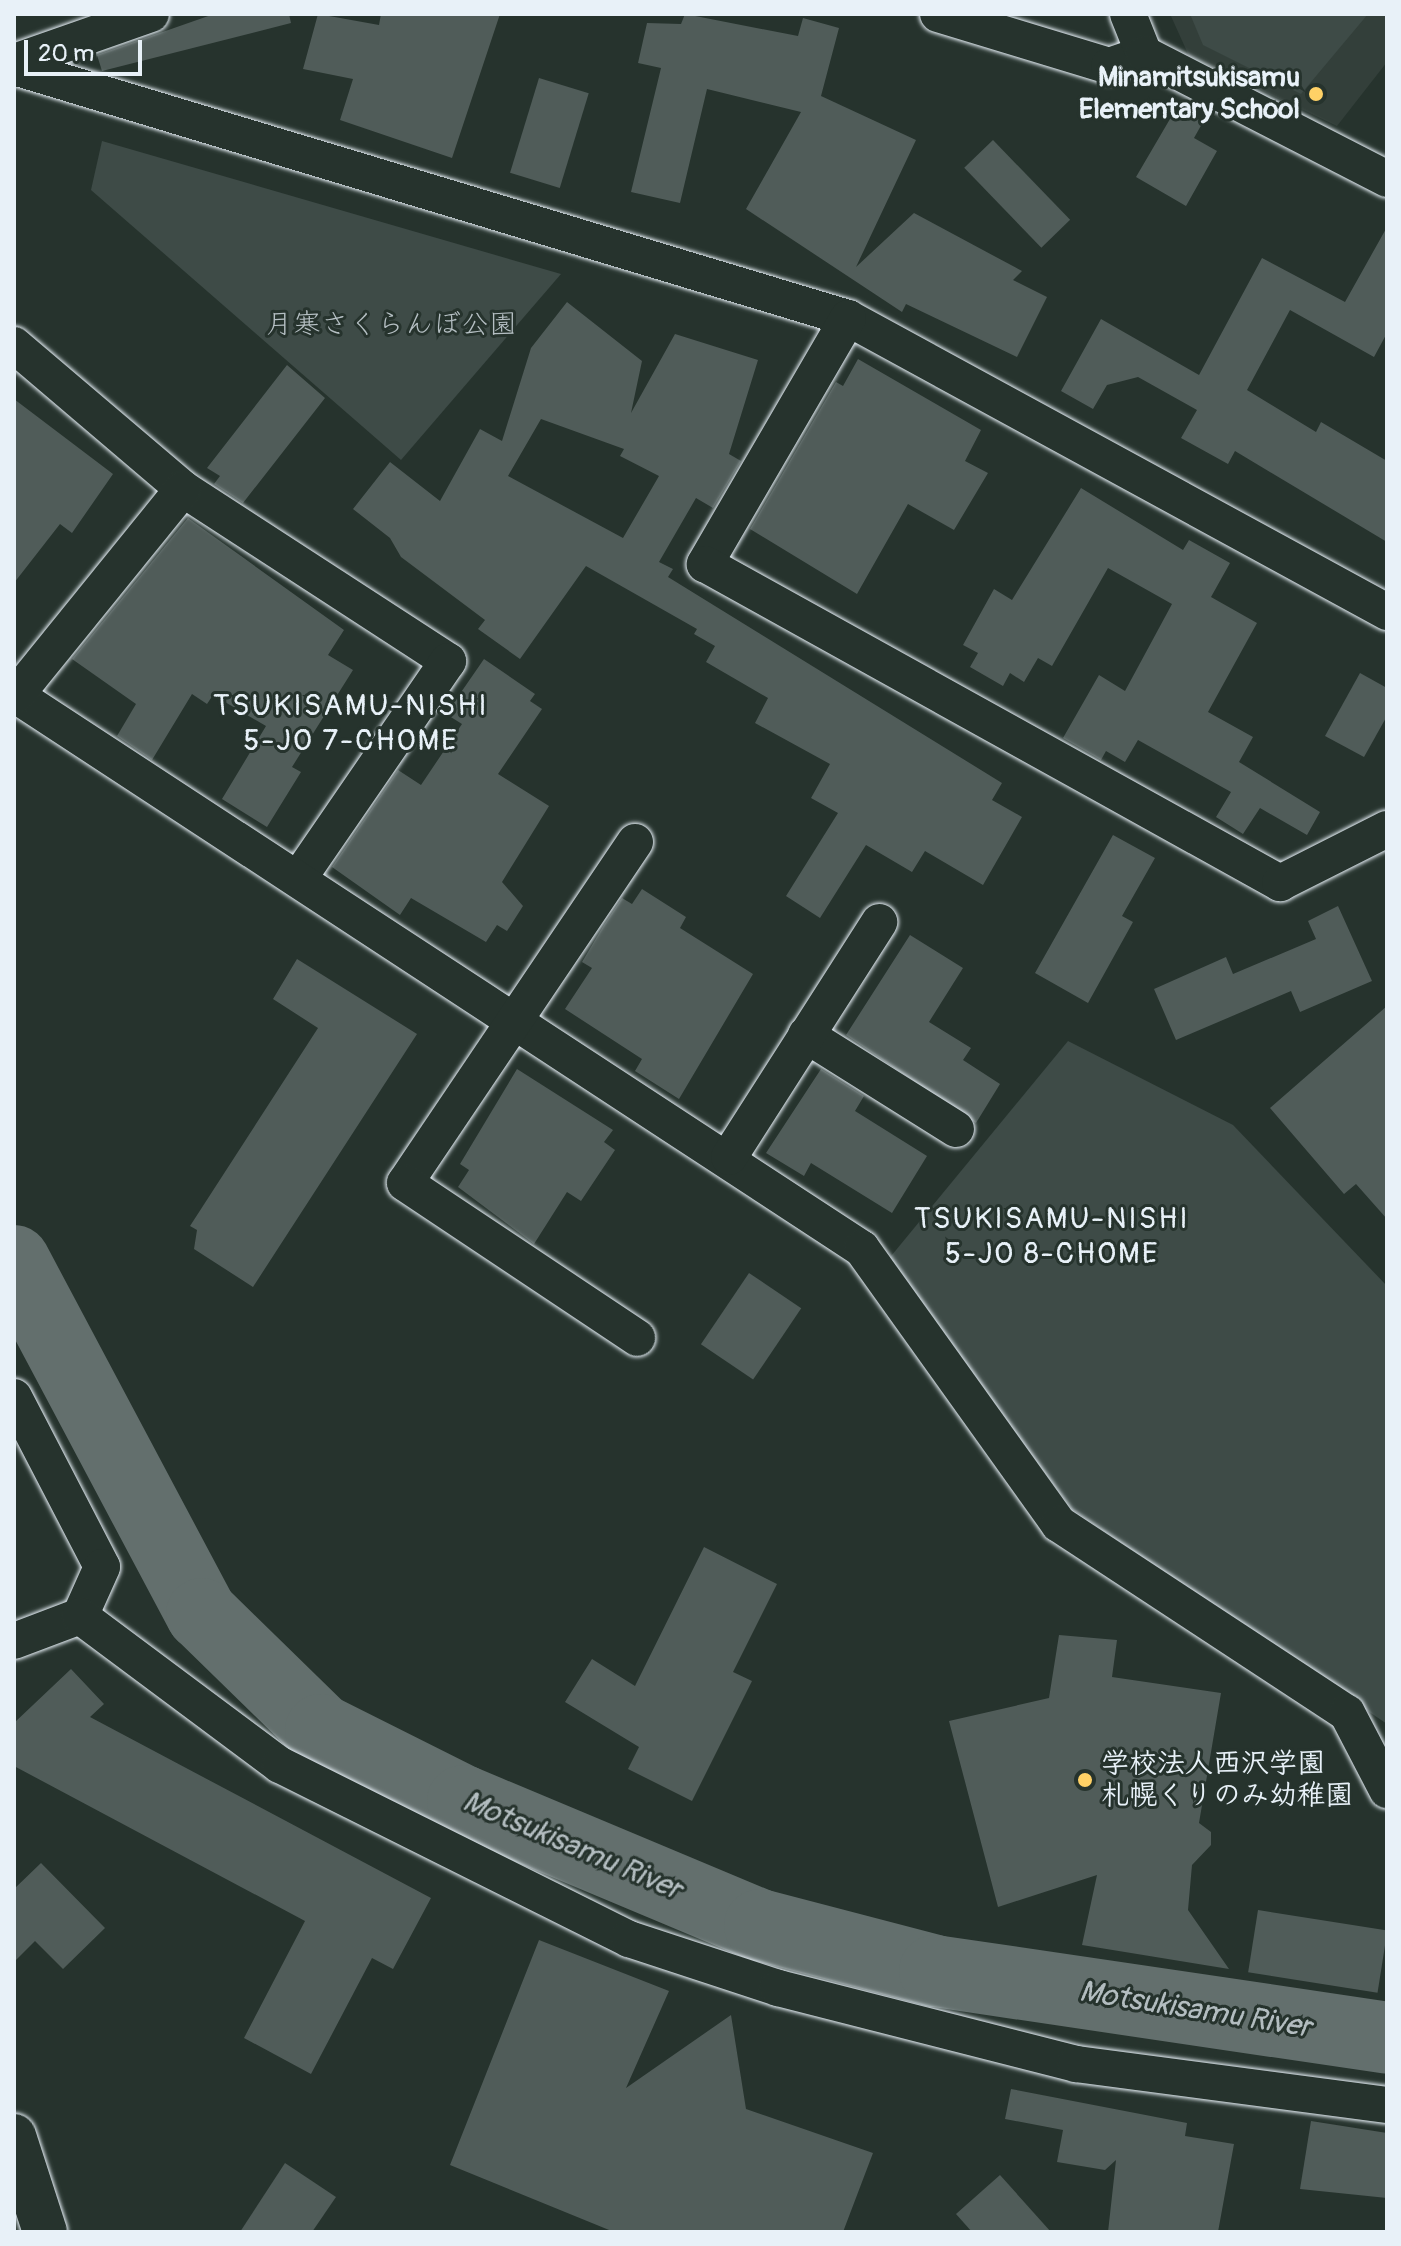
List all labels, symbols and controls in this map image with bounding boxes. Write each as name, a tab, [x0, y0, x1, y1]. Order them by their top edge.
scale bar	[28, 24, 146, 74]
text: 20 m	[38, 39, 94, 68]
place label: Minamitsukisamu Elementary School	[1079, 61, 1300, 127]
marker: Minamitsukisamu Elementary School	[1307, 85, 1325, 103]
park label: 月寒さくらんぼ公園	[265, 308, 517, 342]
district label: TSUKISAMU-NISHI 5-JO 7-CHOME	[213, 688, 489, 758]
district label: TSUKISAMU-NISHI 5-JO 8-CHOME	[914, 1201, 1190, 1272]
place label: 学校法人西沢学園 札幌くりのみ幼稚園	[1101, 1747, 1353, 1813]
marker: 学校法人西沢学園 札幌くりのみ幼稚園	[1076, 1771, 1094, 1789]
water label: Motsukisamu River	[457, 1784, 687, 1908]
water label: Motsukisamu River	[1077, 1974, 1313, 2046]

